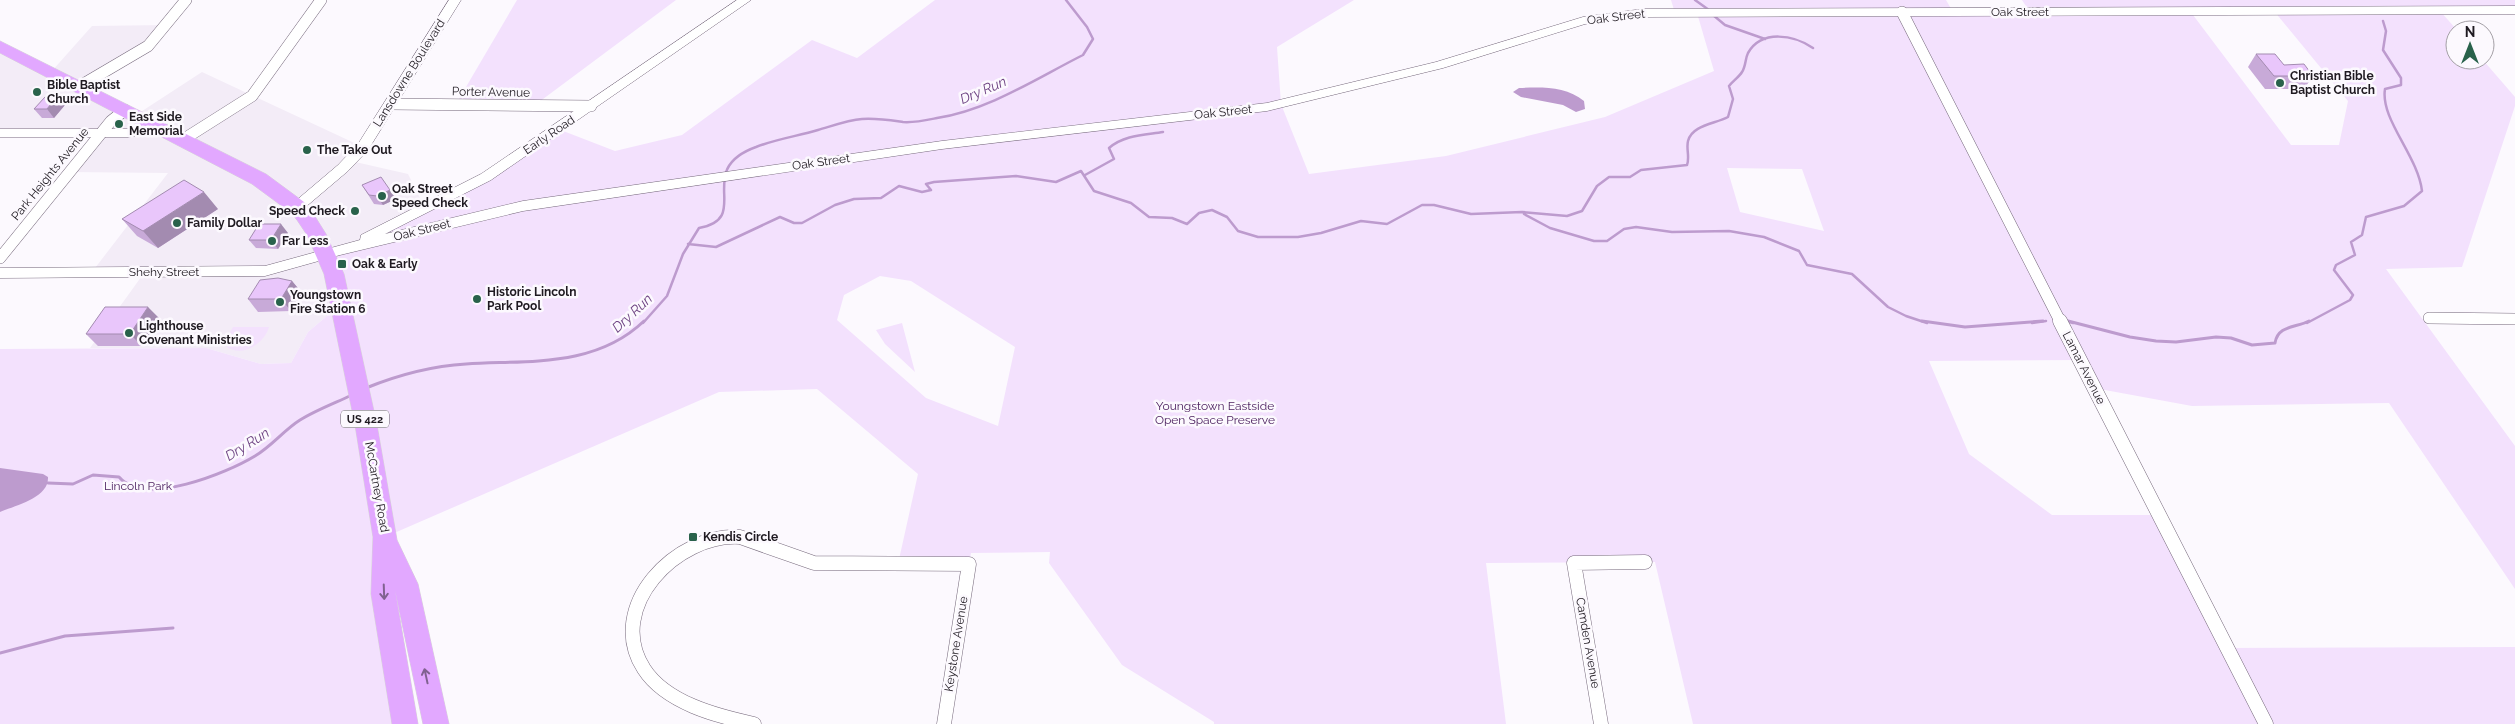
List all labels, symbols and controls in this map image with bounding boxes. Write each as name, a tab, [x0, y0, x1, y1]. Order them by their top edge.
street label: Oak Street	[1991, 5, 2049, 19]
street label: Oak Street	[1586, 7, 1646, 27]
street label: Lansdowne Boulevard	[370, 17, 448, 129]
north arrow	[2445, 20, 2495, 70]
text: N	[2465, 24, 2475, 40]
place label: Christian Bible Baptist Church	[2290, 69, 2375, 97]
water label: Dry Run	[957, 73, 1009, 107]
marker: Christian Bible Baptist Church	[2274, 77, 2286, 89]
place label: Bible Baptist Church	[47, 78, 121, 106]
street label: Porter Avenue	[452, 84, 530, 100]
marker: Bible Baptist Church	[31, 86, 43, 98]
street label: Oak Street	[1193, 102, 1253, 122]
place label: East Side Memorial	[129, 110, 183, 138]
street label: Early Road	[521, 113, 577, 157]
marker: East Side Memorial	[113, 118, 125, 130]
street label: Park Heights Avenue	[8, 125, 92, 223]
place label: The Take Out	[317, 143, 393, 157]
marker: The Take Out	[301, 144, 313, 156]
street label: Oak Street	[791, 151, 851, 173]
place label: Oak Street Speed Check	[392, 182, 468, 210]
marker: Oak Street Speed Check	[376, 190, 388, 202]
place label: Speed Check	[269, 204, 345, 218]
marker: Speed Check	[349, 205, 361, 217]
place label: Family Dollar	[187, 216, 263, 230]
street label: Oak Street	[392, 216, 452, 244]
marker: Family Dollar	[171, 217, 183, 229]
place label: Far Less	[282, 234, 329, 248]
marker: Far Less	[266, 235, 278, 247]
place label: Oak & Early	[352, 257, 418, 271]
marker: Oak & Early	[336, 258, 348, 270]
street label: Shehy Street	[129, 265, 199, 279]
place label: Historic Lincoln Park Pool	[487, 285, 576, 313]
place label: Youngstown Fire Station 6	[290, 288, 366, 316]
water label: Dry Run	[609, 290, 655, 336]
marker: Historic Lincoln Park Pool	[471, 293, 483, 305]
marker: Youngstown Fire Station 6	[274, 296, 286, 308]
place label: Lighthouse Covenant Ministries	[139, 319, 252, 347]
marker: Lighthouse Covenant Ministries	[123, 327, 135, 339]
street label: Lamar Avenue	[2060, 329, 2108, 407]
park label: Youngstown Eastside Open Space Preserve	[1155, 399, 1275, 427]
road number: US 422	[341, 410, 389, 428]
water label: Dry Run	[222, 424, 272, 464]
street label: McCartney Road	[362, 441, 392, 533]
park label: Lincoln Park	[104, 479, 173, 493]
place label: Kendis Circle	[703, 530, 778, 544]
marker: Kendis Circle	[687, 531, 699, 543]
one-way arrow	[379, 584, 389, 600]
street label: Keystone Avenue	[942, 595, 970, 693]
street label: Camden Avenue	[1573, 596, 1603, 690]
one-way arrow	[420, 669, 430, 685]

